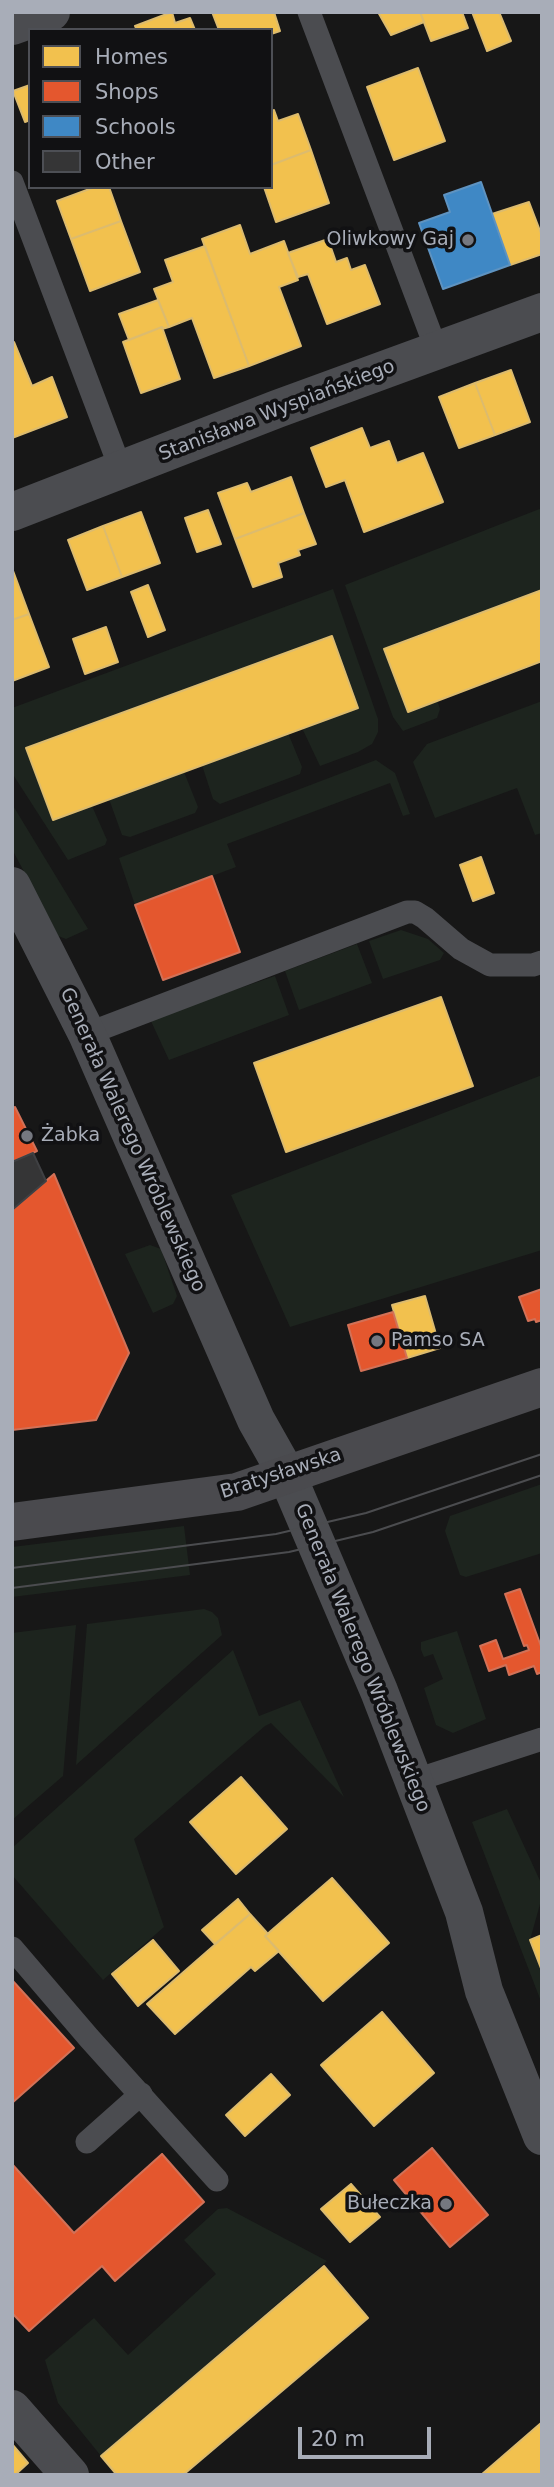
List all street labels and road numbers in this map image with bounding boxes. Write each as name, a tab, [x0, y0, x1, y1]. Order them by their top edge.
street label: Stanisława Wyspiańskiego	[156, 355, 398, 467]
street label: Generała Walerego Wróblewskiego	[54, 984, 210, 1296]
street label: Bratysławska	[218, 1444, 344, 1504]
street label: Generała Walerego Wróblewskiego	[289, 1500, 435, 1816]

